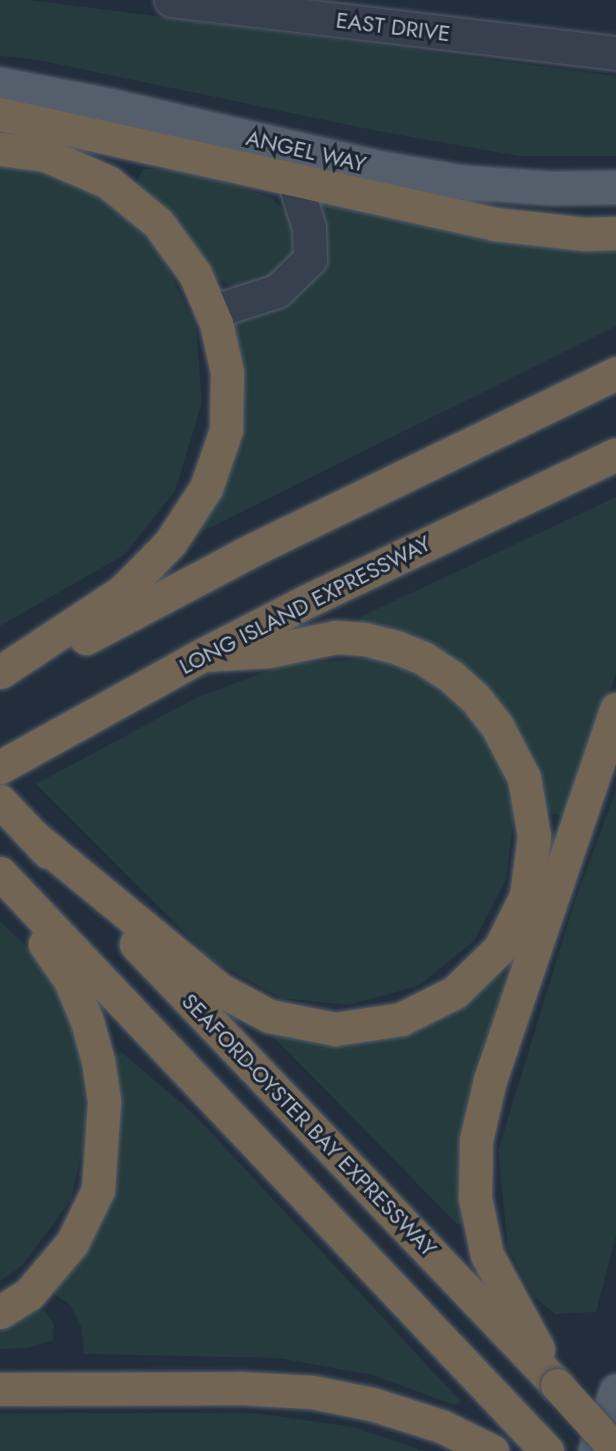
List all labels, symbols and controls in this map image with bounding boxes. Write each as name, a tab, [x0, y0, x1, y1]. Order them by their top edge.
street label: EAST DRIVE	[334, 7, 452, 47]
street label: ANGEL WAY	[244, 124, 368, 178]
street label: LONG ISLAND EXPRESSWAY	[175, 530, 435, 680]
street label: SEAFORD-OYSTER BAY EXPRESSWAY	[176, 988, 442, 1262]

